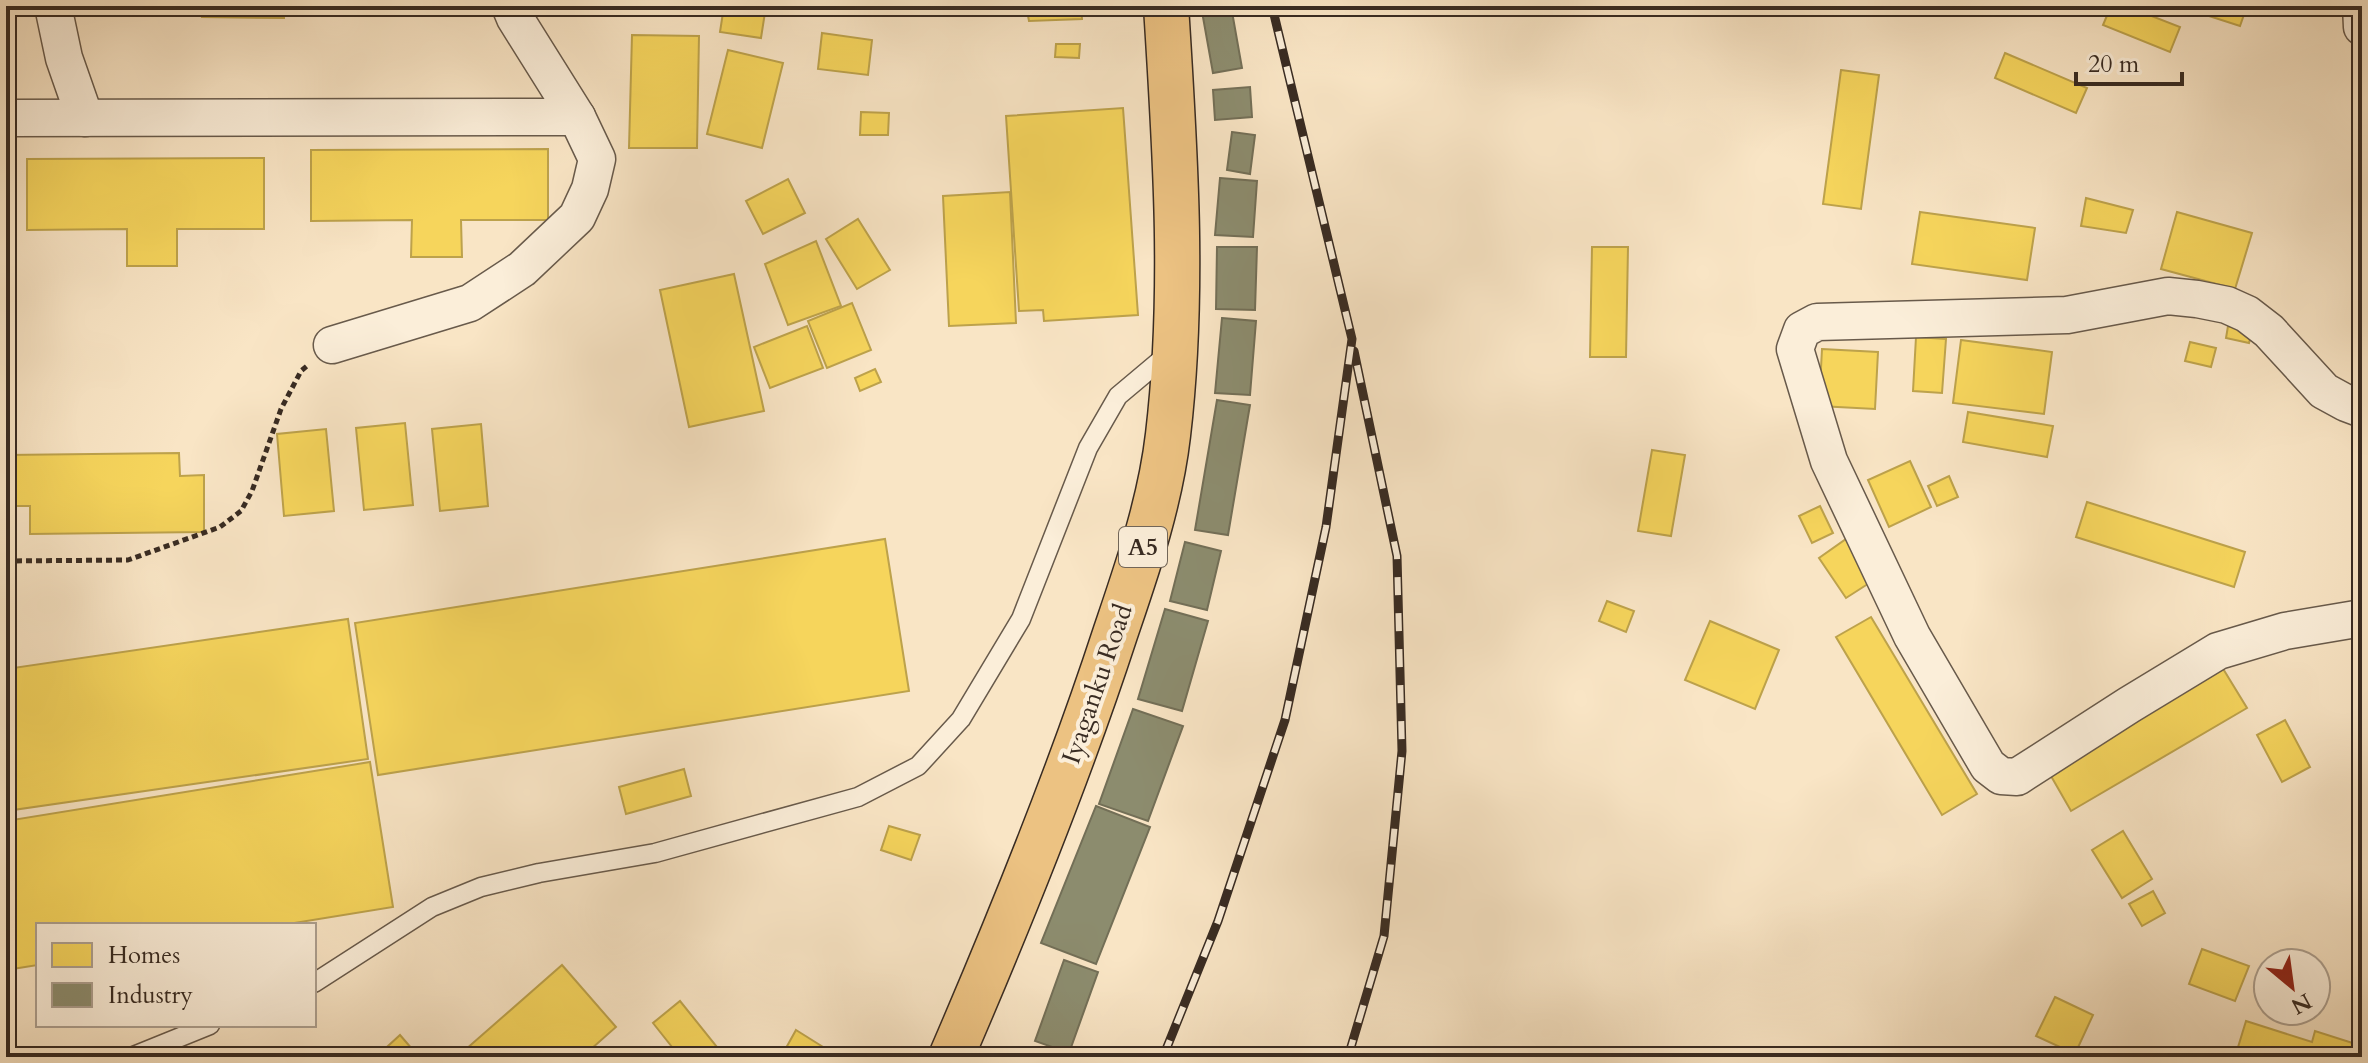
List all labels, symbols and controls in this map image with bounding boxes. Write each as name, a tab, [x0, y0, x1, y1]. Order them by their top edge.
scale bar	[2076, 36, 2182, 86]
text: 20 m	[2088, 48, 2140, 81]
road number: A5	[1119, 527, 1167, 567]
street label: Iyaganku Road	[1053, 599, 1141, 769]
legend	[36, 923, 316, 1027]
text: Homes	[108, 939, 180, 972]
north arrow	[2252, 947, 2332, 1027]
text: Industry	[108, 979, 193, 1012]
text: N	[2286, 986, 2317, 1021]

